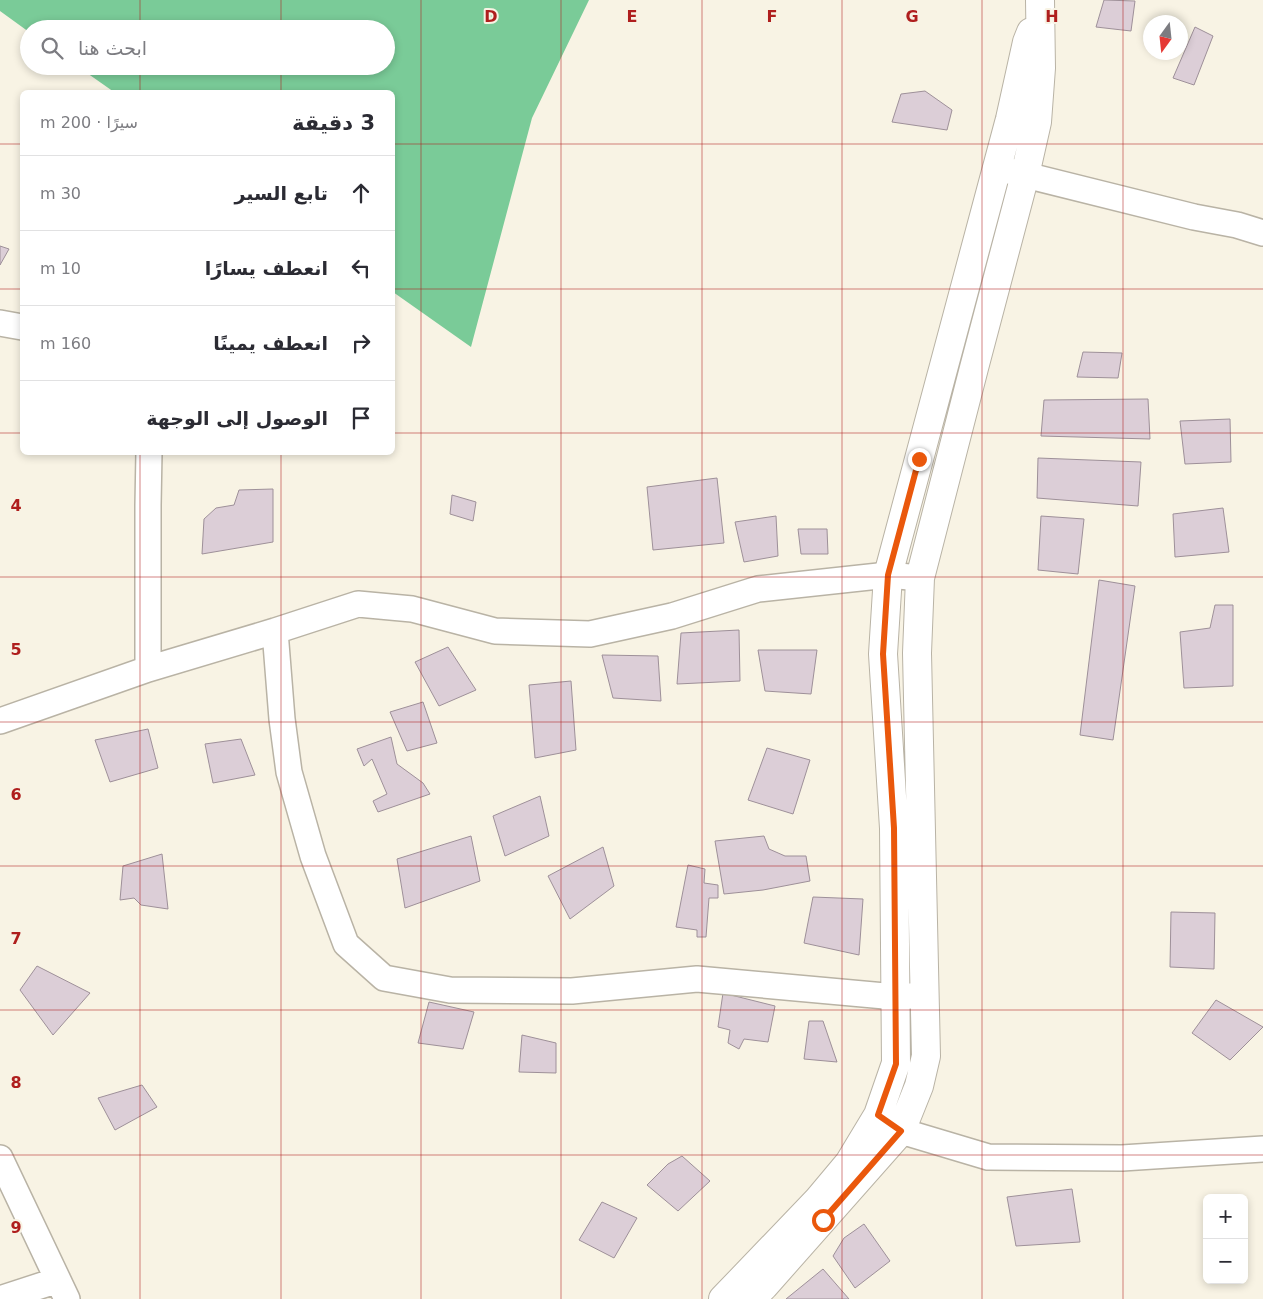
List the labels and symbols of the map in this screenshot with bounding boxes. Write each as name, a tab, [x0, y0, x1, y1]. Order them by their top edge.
text: D	[484, 7, 498, 26]
text: E	[627, 7, 637, 26]
text: F	[767, 7, 777, 26]
text: G	[905, 7, 919, 26]
text: H	[1045, 7, 1059, 26]
north arrow	[1143, 15, 1188, 60]
route end	[908, 448, 931, 471]
text: 4	[10, 496, 22, 515]
text: 5	[10, 640, 22, 659]
text: 6	[10, 785, 22, 804]
text: 7	[10, 929, 22, 948]
text: 8	[10, 1073, 22, 1092]
route start	[812, 1209, 835, 1232]
text: 9	[10, 1218, 22, 1237]

